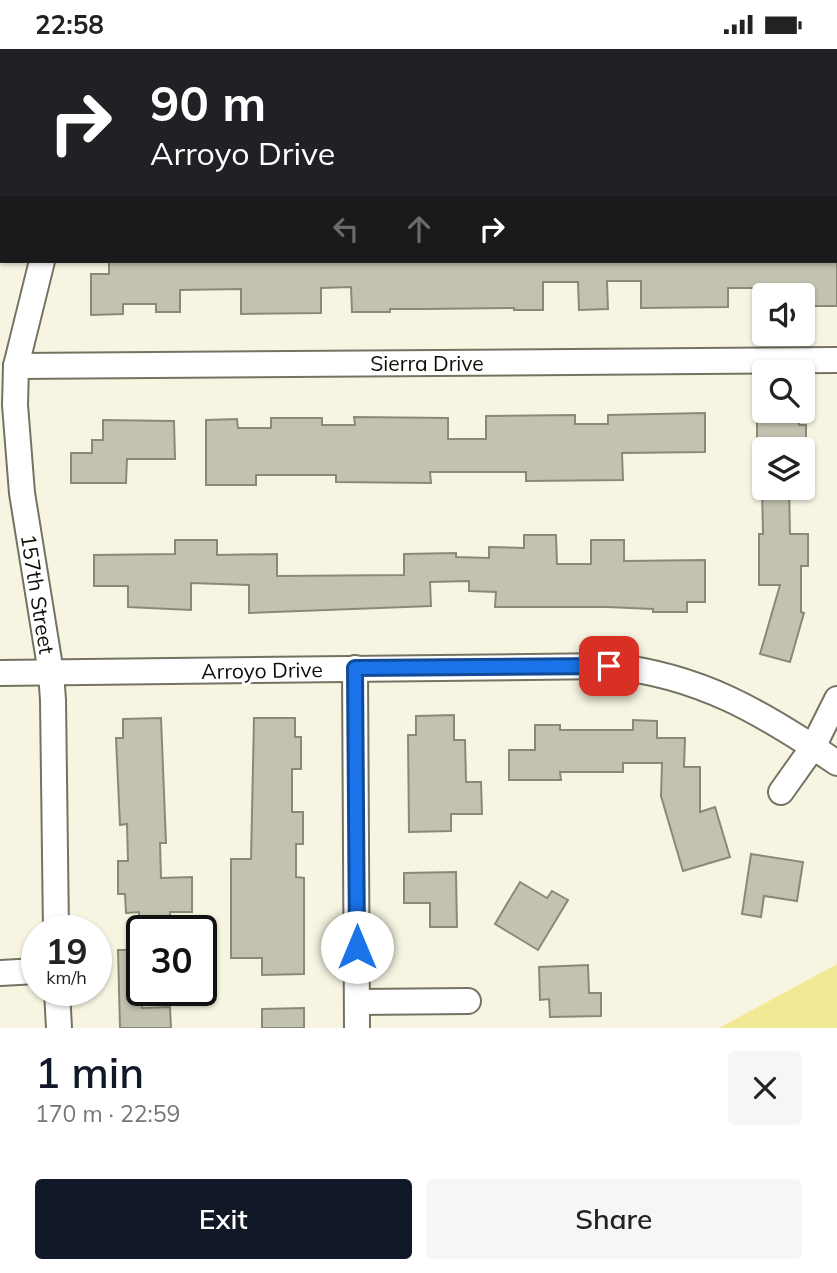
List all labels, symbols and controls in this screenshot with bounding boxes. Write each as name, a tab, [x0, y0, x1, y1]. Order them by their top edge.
text: 22:58	[35, 8, 104, 41]
text: 90 m	[150, 72, 266, 133]
icon: right	[35, 77, 126, 168]
text: Arroyo Drive	[150, 133, 335, 173]
icon: left	[327, 210, 365, 248]
icon: ahead	[400, 210, 438, 248]
icon: right	[473, 210, 511, 248]
map controls	[752, 283, 815, 500]
button: sound	[752, 283, 815, 346]
street label: Sierra Drive	[370, 350, 484, 376]
button: search	[752, 360, 815, 423]
button: layers	[752, 437, 815, 500]
street label: 157th Street	[16, 532, 60, 656]
pin	[579, 636, 639, 696]
icon: arrive	[590, 647, 628, 685]
street label: Arroyo Drive	[201, 656, 323, 684]
position arrow	[320, 910, 394, 984]
speed limit sign: 30	[126, 915, 217, 1006]
text: 19	[45, 929, 88, 973]
text: km/h	[46, 966, 87, 989]
text: 1 min	[35, 1046, 144, 1099]
button: close	[728, 1051, 802, 1125]
text: 170 m · 22:59	[35, 1099, 180, 1128]
button: Exit	[35, 1179, 412, 1259]
button: Share	[426, 1179, 802, 1259]

